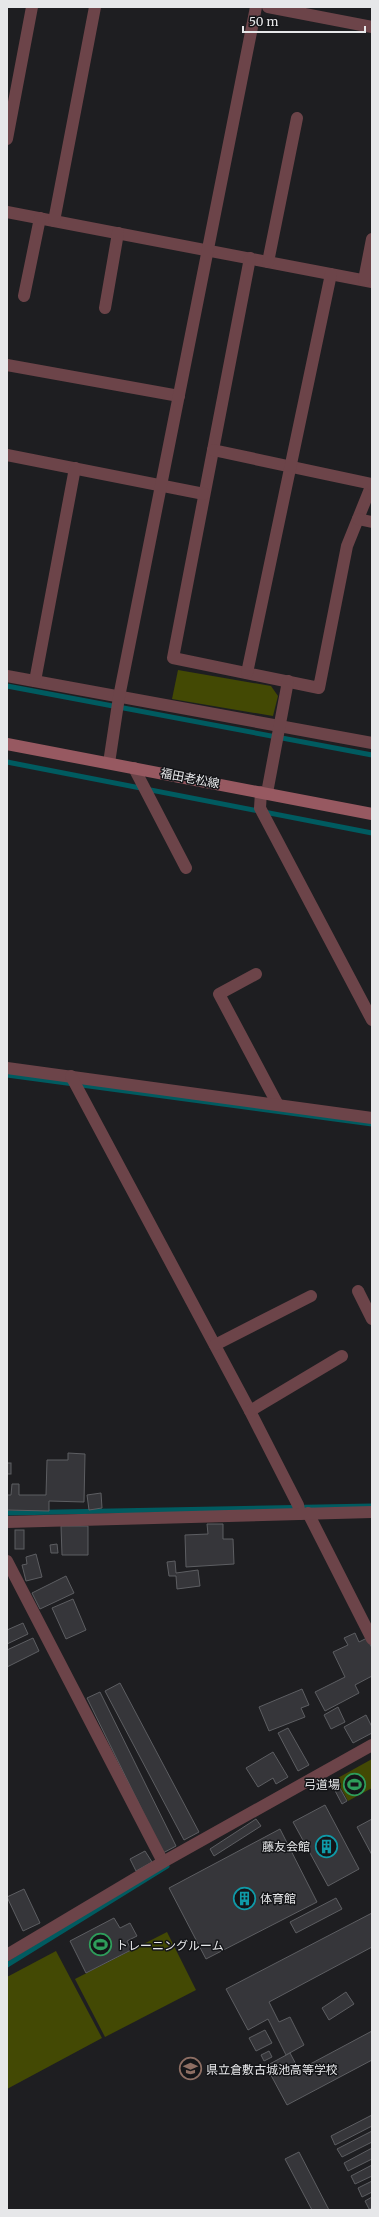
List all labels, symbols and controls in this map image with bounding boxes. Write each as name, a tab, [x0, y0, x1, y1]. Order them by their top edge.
scale bar	[243, 8, 365, 34]
text: 50 m	[249, 14, 278, 29]
street label: 福田老松線	[159, 765, 221, 791]
sports icon: 弓道場	[342, 1771, 368, 1797]
place label: 弓道場	[304, 1777, 340, 1792]
building icon: 藤友会館	[313, 1833, 339, 1859]
place label: 藤友会館	[262, 1839, 310, 1854]
building icon: 体育館	[231, 1885, 257, 1911]
place label: 体育館	[260, 1891, 296, 1906]
sports icon: トレーニングルーム	[87, 1932, 113, 1958]
place label: トレーニングルーム	[116, 1938, 224, 1953]
school or university icon: 県立倉敷古城池高等学校	[177, 2056, 203, 2082]
place label: 県立倉敷古城池高等学校	[206, 2062, 338, 2077]

